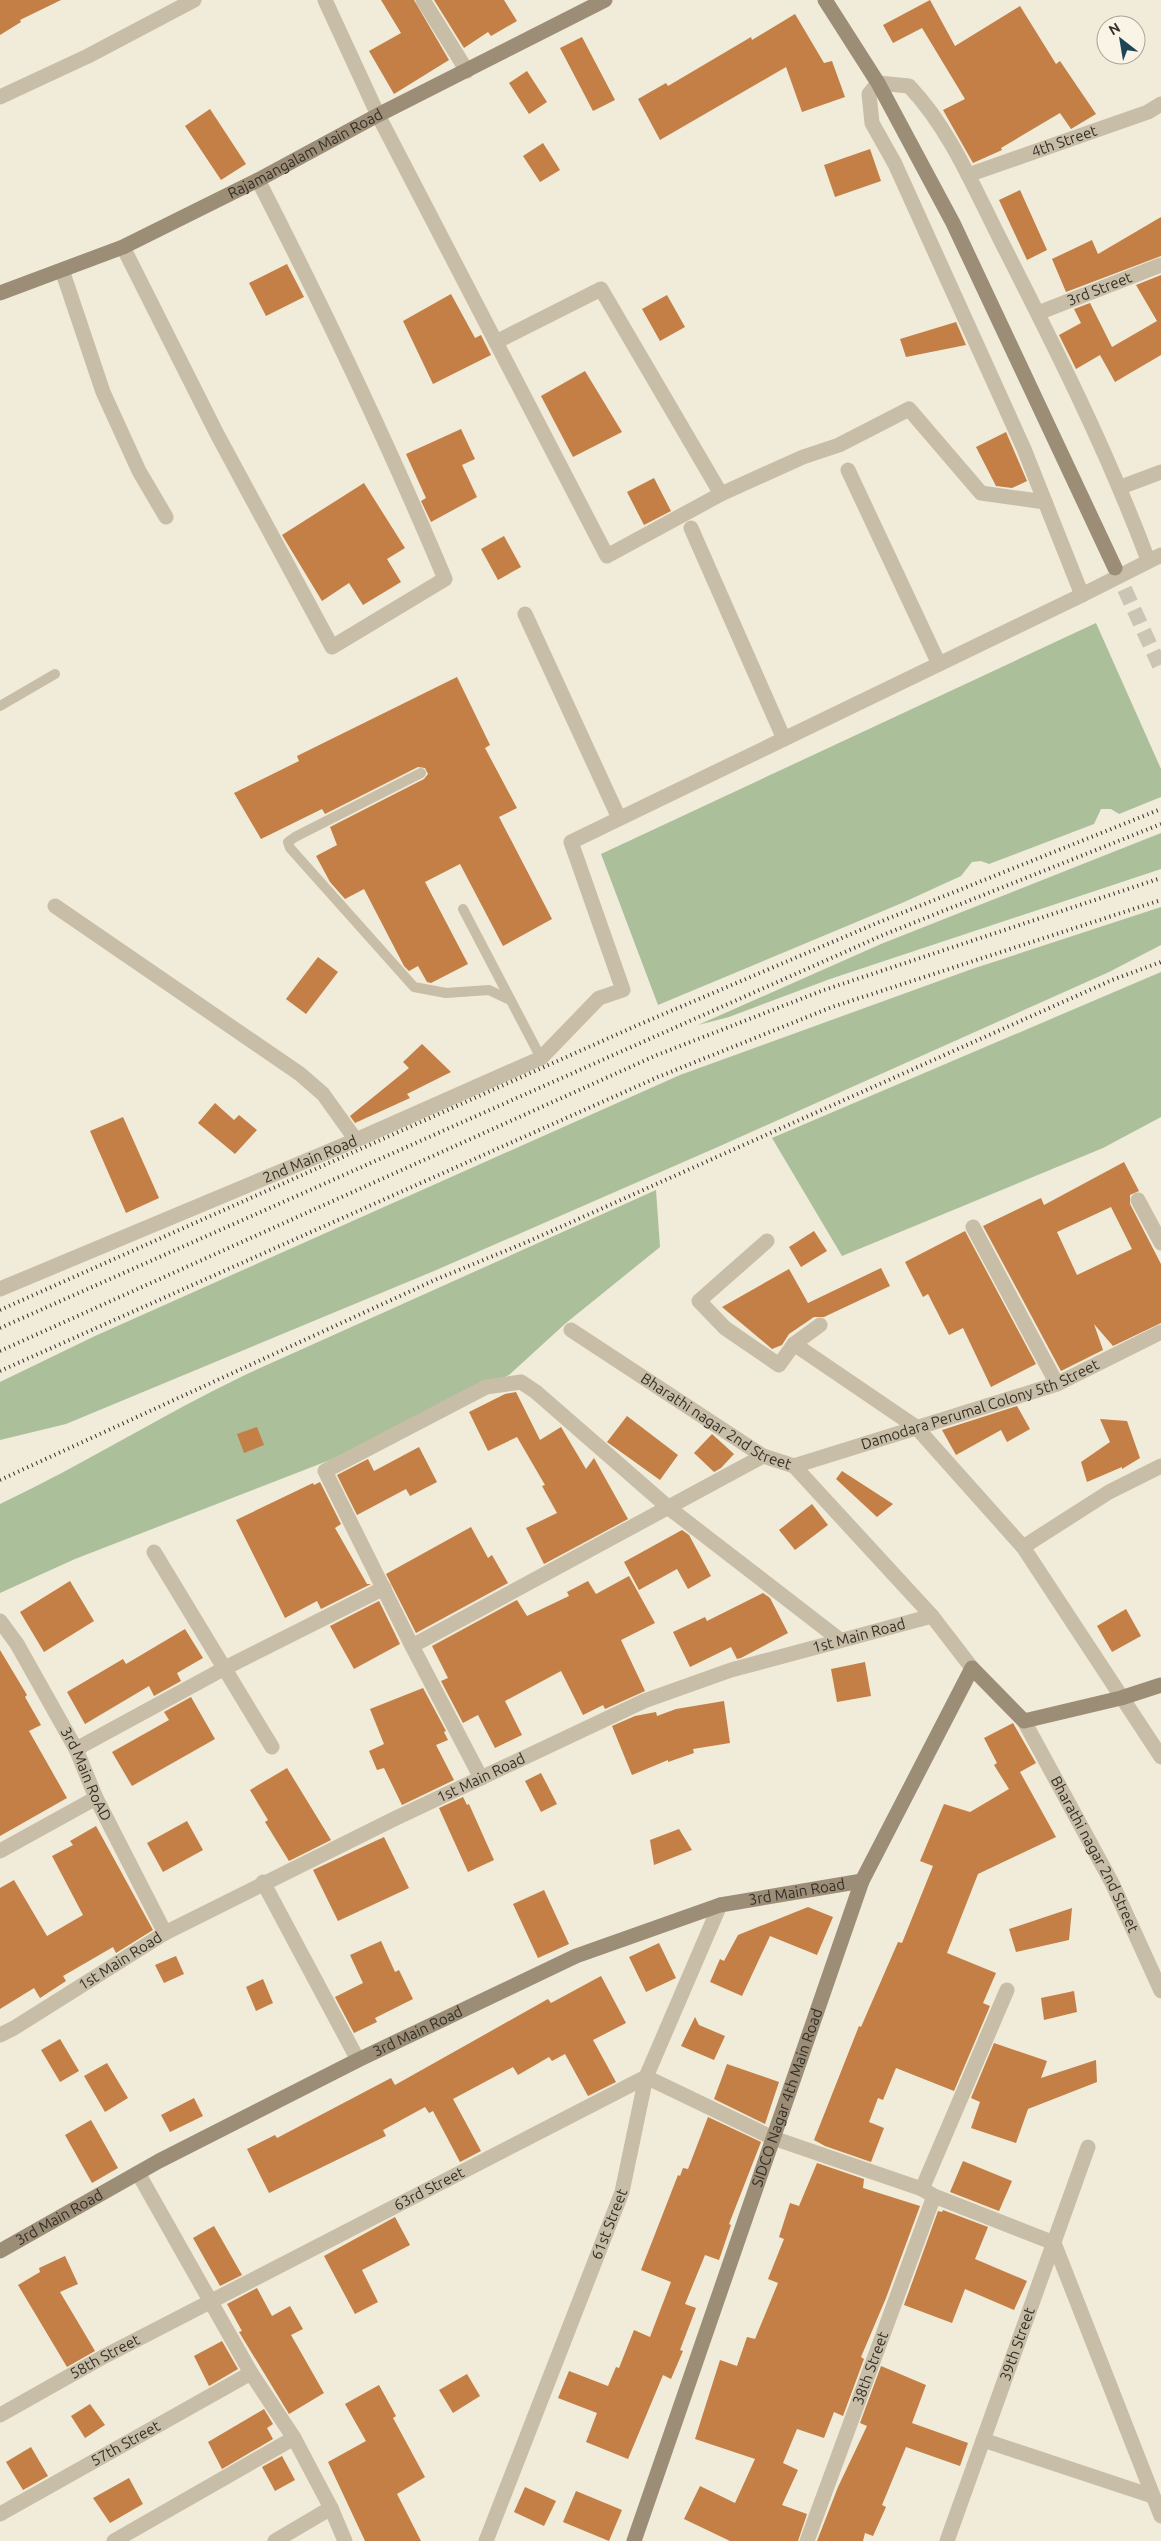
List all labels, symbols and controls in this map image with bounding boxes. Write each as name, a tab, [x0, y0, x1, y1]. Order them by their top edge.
north arrow	[1096, 15, 1146, 65]
text: N	[1106, 19, 1123, 38]
street label: Rajamangalam Main Road	[225, 105, 385, 202]
street label: 4th Street	[1029, 121, 1099, 160]
street label: 3rd Street	[1064, 268, 1134, 309]
street label: 2nd Main Road	[260, 1132, 359, 1186]
street label: Damodara Perumal Colony 5th Street	[859, 1355, 1102, 1453]
street label: Bharathi nagar 2nd Street	[638, 1369, 794, 1473]
street label: 1st Main Road	[810, 1615, 907, 1656]
street label: 3rd Main RoAD	[57, 1724, 115, 1824]
street label: 1st Main Road	[434, 1749, 527, 1806]
street label: Bharathi nagar 2nd Street	[1048, 1773, 1142, 1935]
street label: 3rd Main Road	[747, 1875, 846, 1908]
street label: 1st Main Road	[75, 1928, 165, 1993]
street label: 3rd Main Road	[370, 2002, 465, 2060]
street label: SIDCO Nagar 4th Main Road	[748, 2006, 825, 2189]
street label: 63rd Street	[391, 2163, 467, 2214]
street label: 3rd Main Road	[12, 2186, 106, 2248]
street label: 61st Street	[588, 2186, 631, 2262]
street label: 39th Street	[996, 2305, 1038, 2383]
street label: 38th Street	[849, 2329, 891, 2407]
street label: 58th Street	[67, 2331, 142, 2382]
street label: 57th Street	[88, 2417, 163, 2469]

